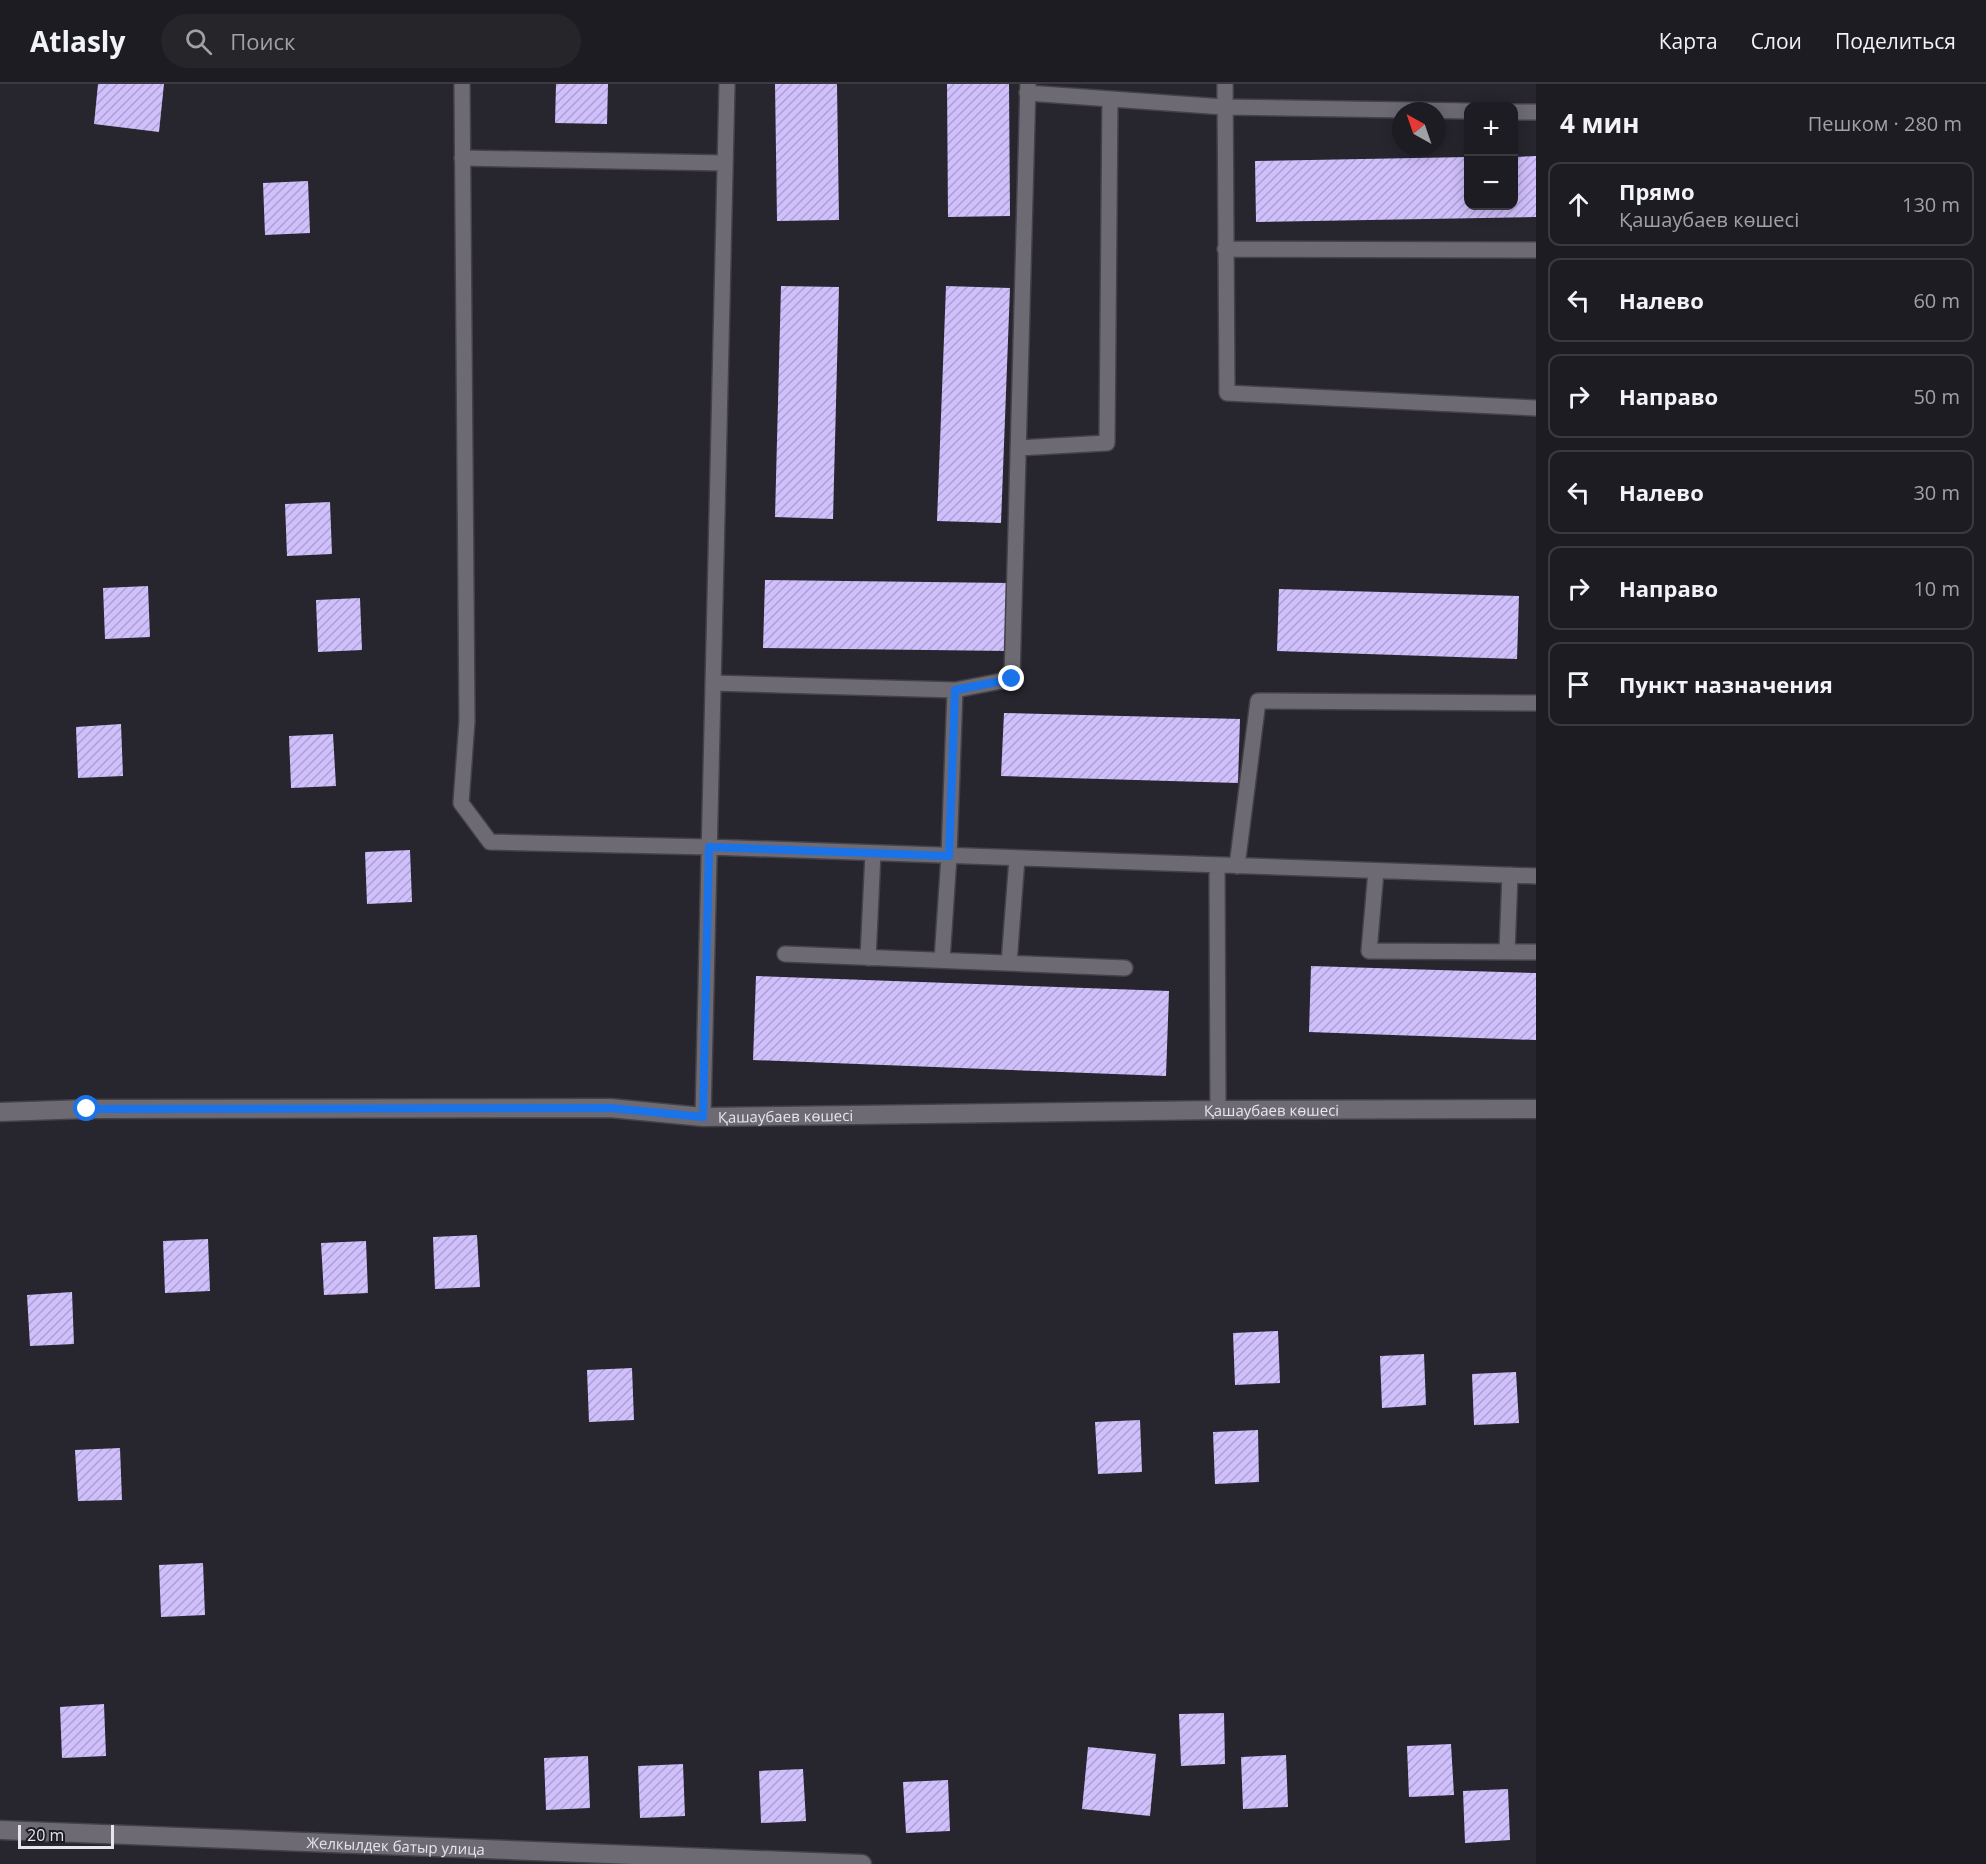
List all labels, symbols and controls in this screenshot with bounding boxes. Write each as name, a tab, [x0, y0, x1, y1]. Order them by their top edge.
search box	[161, 14, 581, 68]
text: Atlasly	[30, 22, 125, 60]
icon: search	[182, 25, 215, 58]
text: Поиск	[230, 26, 295, 56]
text: Карта	[1659, 27, 1718, 55]
text: Слои	[1751, 27, 1802, 55]
text: Поделиться	[1835, 27, 1956, 55]
north arrow	[1392, 102, 1446, 156]
map controls	[1464, 102, 1518, 210]
button: +	[1464, 102, 1518, 156]
text: 4 мин	[1560, 105, 1640, 141]
text: Пешком · 280 m	[1808, 110, 1962, 137]
button: −	[1464, 156, 1518, 210]
text: Прямо	[1619, 176, 1695, 206]
icon: ahead	[1562, 188, 1595, 221]
text: 130 m	[1902, 191, 1960, 218]
text: Қашаубаев көшесі	[1619, 206, 1799, 233]
icon: left	[1562, 284, 1595, 317]
text: Налево	[1619, 285, 1704, 315]
text: 60 m	[1913, 287, 1960, 314]
icon: right	[1562, 380, 1595, 413]
text: Направо	[1619, 381, 1718, 411]
text: 50 m	[1913, 383, 1960, 410]
icon: left	[1562, 476, 1595, 509]
text: Налево	[1619, 477, 1704, 507]
text: 30 m	[1913, 479, 1960, 506]
icon: right	[1562, 572, 1595, 605]
text: Направо	[1619, 573, 1718, 603]
text: 10 m	[1913, 575, 1960, 602]
route end	[998, 665, 1024, 691]
icon: arrive	[1562, 668, 1595, 701]
text: Пункт назначения	[1619, 669, 1833, 699]
route start	[73, 1095, 99, 1121]
street label: Қашаубаев көшесі	[1204, 1100, 1339, 1120]
street label: Қашаубаев көшесі	[718, 1105, 853, 1127]
scale bar	[18, 1822, 114, 1850]
text: 20 m	[27, 1824, 64, 1846]
street label: Желкылдек батыр улица	[306, 1832, 485, 1859]

